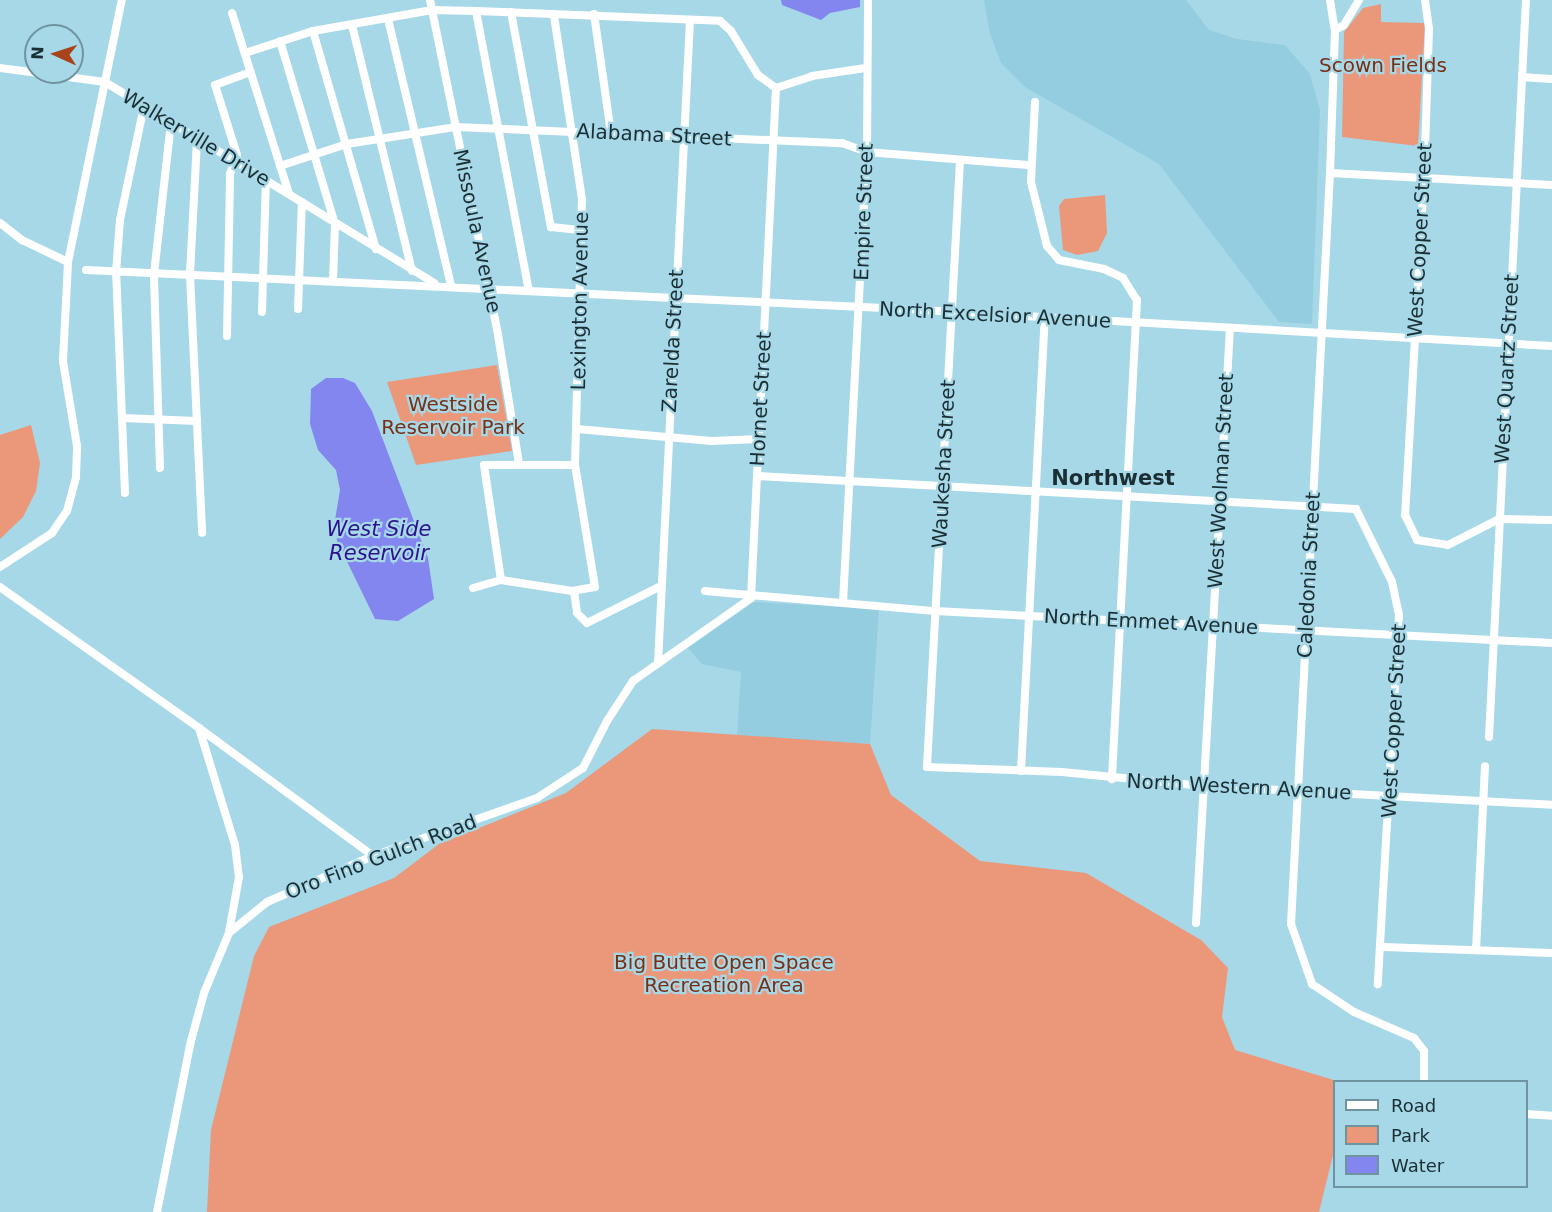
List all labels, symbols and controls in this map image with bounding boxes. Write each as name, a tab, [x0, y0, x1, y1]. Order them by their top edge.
north arrow	[24, 24, 84, 84]
text: N	[28, 46, 47, 60]
park label: Scown Fields	[1319, 53, 1447, 77]
street label: Walkerville Drive	[118, 84, 274, 192]
street label: Alabama Street	[576, 119, 732, 151]
street label: West Copper Street	[1403, 142, 1437, 338]
street label: Empire Street	[850, 143, 878, 281]
street label: Missoula Avenue	[448, 147, 506, 315]
street label: Lexington Avenue	[566, 211, 594, 391]
street label: Zarelda Street	[657, 269, 689, 413]
street label: West Quartz Street	[1490, 274, 1524, 464]
street label: North Excelsior Avenue	[878, 297, 1112, 333]
street label: Hornet Street	[745, 331, 777, 467]
street label: West Woolman Street	[1203, 373, 1239, 589]
street label: Waukesha Street	[928, 379, 960, 549]
park label: Westside Reservoir Park	[381, 392, 525, 439]
district label: Northwest	[1051, 465, 1175, 491]
street label: Caledonia Street	[1293, 491, 1325, 659]
water label: West Side Reservoir	[327, 516, 431, 566]
street label: North Emmet Avenue	[1043, 604, 1259, 640]
street label: West Copper Street	[1377, 623, 1411, 819]
street label: North Western Avenue	[1126, 769, 1352, 805]
street label: Oro Fino Gulch Road	[282, 809, 480, 905]
park label: Big Butte Open Space Recreation Area	[614, 950, 834, 997]
legend	[1333, 1080, 1528, 1188]
text: Road	[1391, 1095, 1436, 1116]
text: Park	[1391, 1125, 1430, 1146]
text: Water	[1391, 1155, 1444, 1176]

